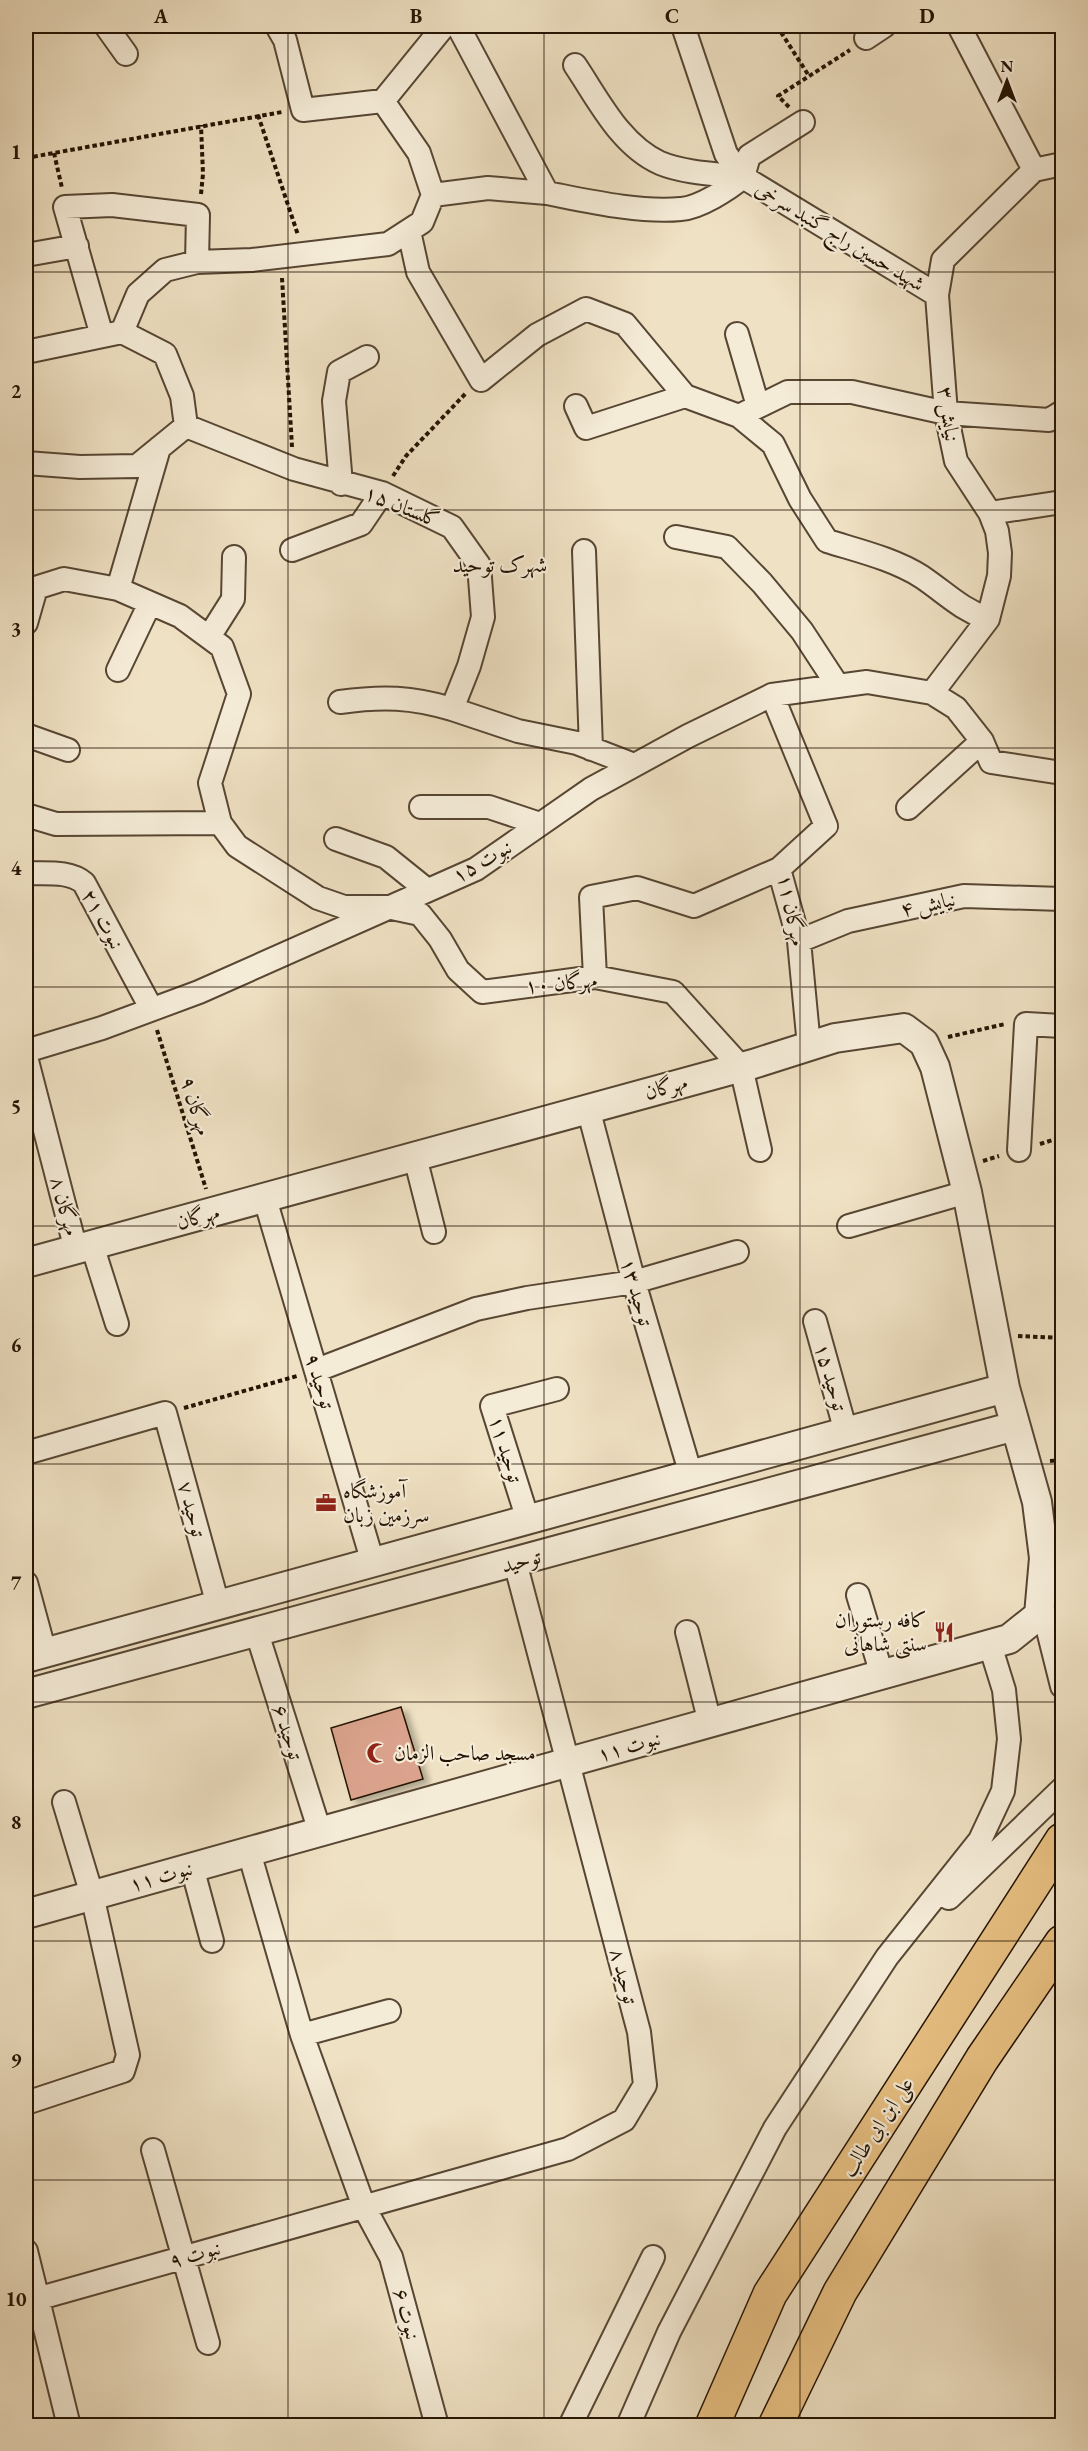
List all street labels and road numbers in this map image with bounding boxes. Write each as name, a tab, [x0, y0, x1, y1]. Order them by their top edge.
street label: شهید حسین راج گنبد سرخی	[748, 174, 930, 302]
street label: نیایش ۳	[931, 385, 967, 443]
street label: گلستان ۱۵	[361, 478, 444, 533]
street label: نبوت ۱۵	[447, 833, 517, 888]
street label: مهرگان ۱۱	[771, 872, 813, 948]
street label: نبوت ۲۱	[76, 884, 131, 954]
street label: نیایش ۴	[898, 885, 958, 923]
street label: مهرگان ۱۰	[524, 966, 598, 1000]
street label: مهرگان	[641, 1068, 691, 1106]
street label: مهرگان ۹	[174, 1073, 218, 1139]
street label: مهرگان ۸	[44, 1173, 86, 1239]
street label: مهرگان	[173, 1198, 223, 1236]
street label: توحید ۱۳	[615, 1255, 660, 1330]
street label: توحید ۱۵	[809, 1340, 854, 1415]
street label: توحید ۹	[299, 1350, 342, 1413]
street label: توحید ۱۱	[484, 1412, 530, 1487]
street label: توحید ۷	[172, 1478, 213, 1541]
street label: توحید	[498, 1542, 545, 1579]
street label: توحید ۶	[267, 1701, 310, 1764]
street label: نبوت ۱۱	[594, 1724, 664, 1767]
street label: نبوت ۱۱	[126, 1854, 196, 1897]
street label: توحید ۸	[604, 1945, 645, 2008]
street label: علی ابن ابی طالب	[834, 2072, 921, 2183]
street label: نبوت ۹	[166, 2233, 224, 2274]
street label: نبوت ۶	[388, 2285, 427, 2343]

